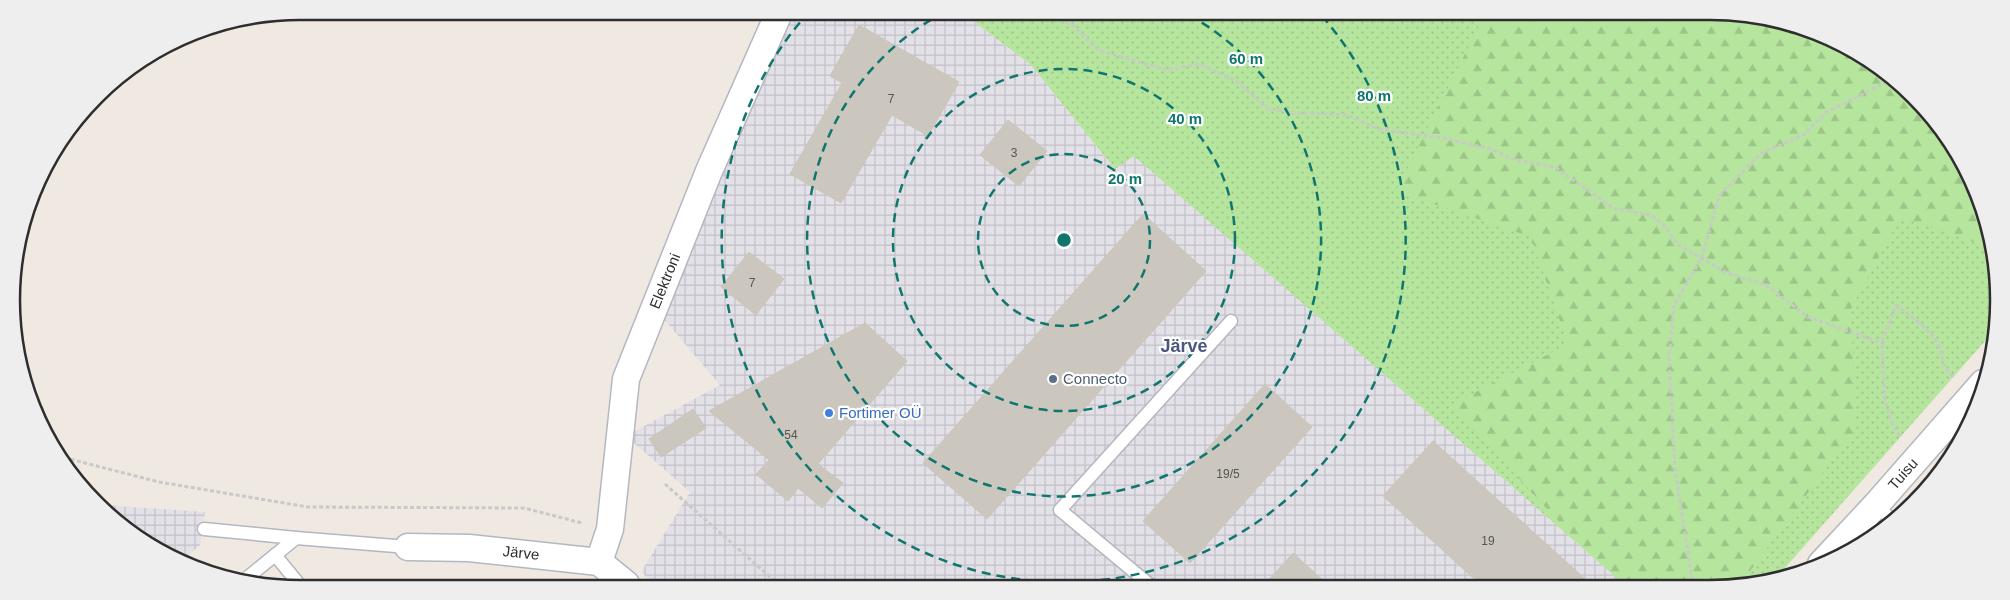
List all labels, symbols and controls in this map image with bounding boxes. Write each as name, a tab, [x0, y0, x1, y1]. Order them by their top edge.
text: 60 m	[1229, 50, 1263, 67]
text: 80 m	[1357, 87, 1391, 104]
house number: 7	[888, 92, 895, 106]
text: 40 m	[1168, 110, 1202, 127]
house number: 3	[1011, 146, 1018, 160]
text: 20 m	[1108, 170, 1142, 187]
centre of rings	[1055, 231, 1073, 249]
street label: Elektroni	[646, 251, 683, 311]
house number: 7	[749, 276, 756, 290]
district label: Järve	[1160, 336, 1208, 356]
place label: Connecto	[1063, 370, 1127, 387]
marker: Connecto	[1047, 373, 1059, 385]
place label: Fortimer OÜ	[839, 404, 922, 421]
marker: Fortimer OÜ	[823, 407, 835, 419]
house number: 54	[784, 428, 798, 442]
street label: Tuisu	[1884, 454, 1921, 493]
house number: 19/5	[1216, 467, 1240, 481]
house number: 19	[1481, 534, 1495, 548]
street label: Järve	[502, 542, 540, 563]

